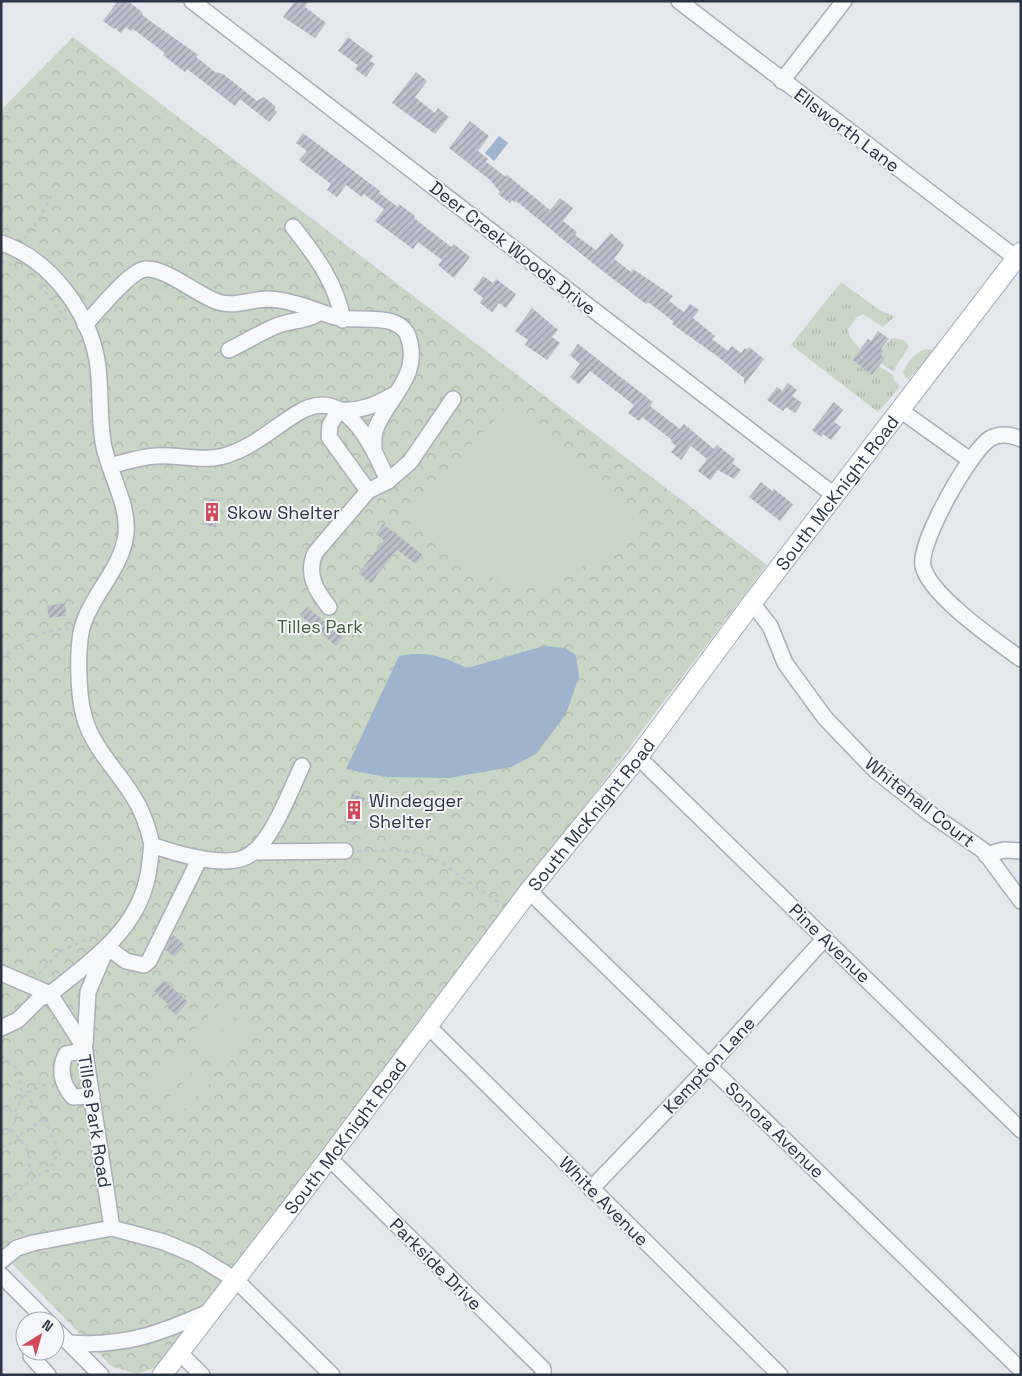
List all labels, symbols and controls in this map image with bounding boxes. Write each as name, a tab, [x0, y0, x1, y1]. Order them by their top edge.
street label: Ellsworth Lane	[790, 83, 904, 177]
street label: Deer Creek Woods Drive	[425, 176, 601, 320]
street label: South McKnight Road	[770, 410, 903, 575]
building icon: Skow Shelter	[201, 501, 223, 523]
place label: Skow Shelter	[227, 501, 340, 524]
park label: Tilles Park	[277, 615, 363, 638]
street label: South McKnight Road	[523, 734, 659, 895]
street label: Whitehall Court	[860, 752, 980, 852]
place label: Windegger Shelter	[369, 789, 463, 833]
building icon: Windegger Shelter	[343, 799, 365, 821]
street label: Pine Avenue	[784, 898, 876, 988]
street label: Kempton Lane	[658, 1012, 760, 1118]
street label: Tilles Park Road	[73, 1053, 117, 1189]
street label: South McKnight Road	[279, 1054, 411, 1219]
street label: Sonora Avenue	[721, 1077, 829, 1183]
street label: White Avenue	[554, 1151, 654, 1251]
street label: Parkside Drive	[385, 1213, 487, 1315]
north arrow	[15, 1311, 65, 1361]
text: N	[39, 1316, 57, 1336]

